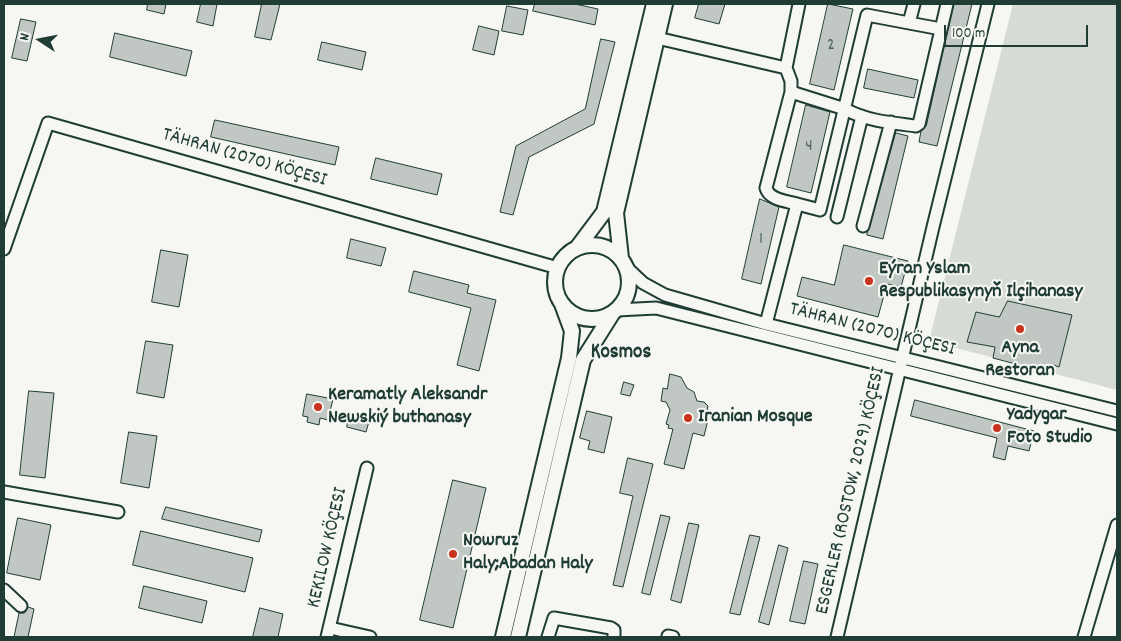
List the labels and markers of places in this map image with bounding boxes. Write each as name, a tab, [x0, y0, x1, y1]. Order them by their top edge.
place label: Eýran Yslam Respublikasynyň Ilçihanasy	[879, 258, 1082, 305]
marker: Eýran Yslam Respublikasynyň Ilçihanasy	[863, 275, 875, 287]
marker: Ayna Restoran	[1014, 323, 1026, 335]
place label: Ayna Restoran	[985, 337, 1055, 384]
place label: Keramatly Aleksandr Newskiý buthanasy	[328, 384, 487, 431]
marker: Keramatly Aleksandr Newskiý buthanasy	[312, 401, 324, 413]
place label: Yadygar Foto Studio	[1007, 404, 1092, 451]
place label: Iranian Mosque	[698, 406, 812, 430]
marker: Iranian Mosque	[682, 412, 694, 424]
marker: Yadygar Foto Studio	[991, 422, 1003, 434]
place label: Nowruz Haly;Abadan Haly	[463, 530, 593, 577]
marker: Nowruz Haly;Abadan Haly	[447, 548, 459, 560]

